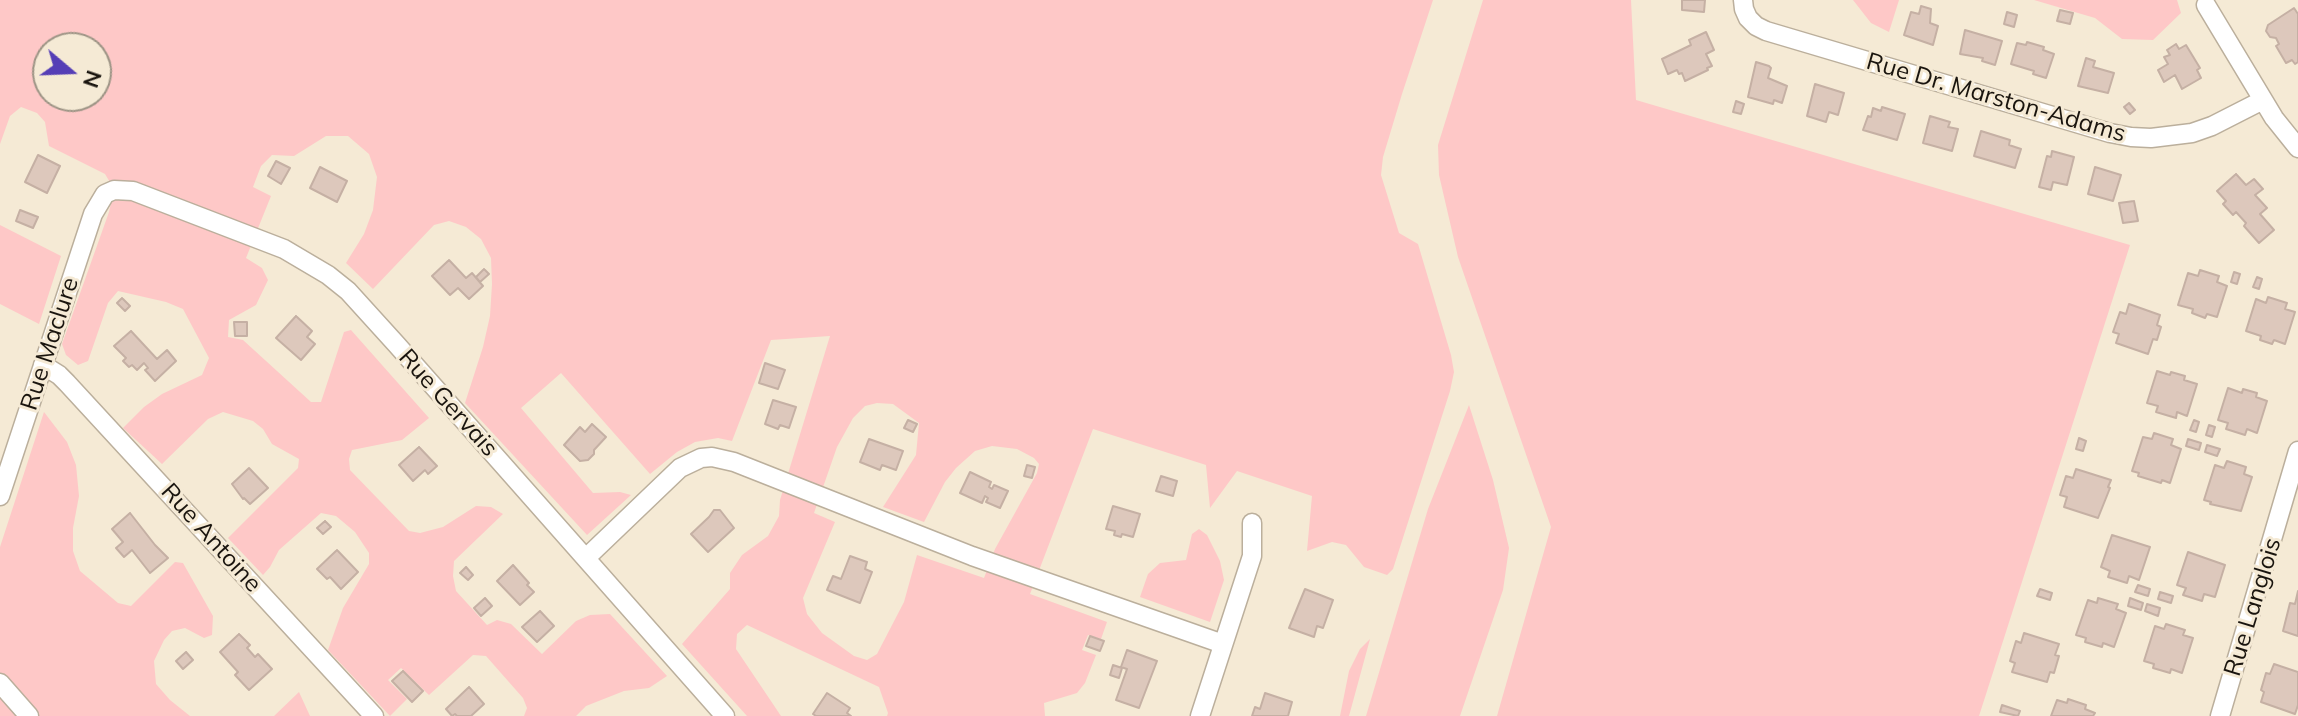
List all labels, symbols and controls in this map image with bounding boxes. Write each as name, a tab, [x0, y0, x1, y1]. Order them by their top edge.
north arrow	[32, 32, 112, 112]
street label: Rue Dr. Marston-Adams	[1863, 47, 2129, 149]
text: N	[77, 67, 109, 92]
street label: Rue Maclure	[15, 274, 85, 414]
street label: Rue Gervais	[392, 343, 504, 463]
street label: Rue Antoine	[155, 478, 267, 598]
street label: Rue Langlois	[2218, 534, 2288, 680]

